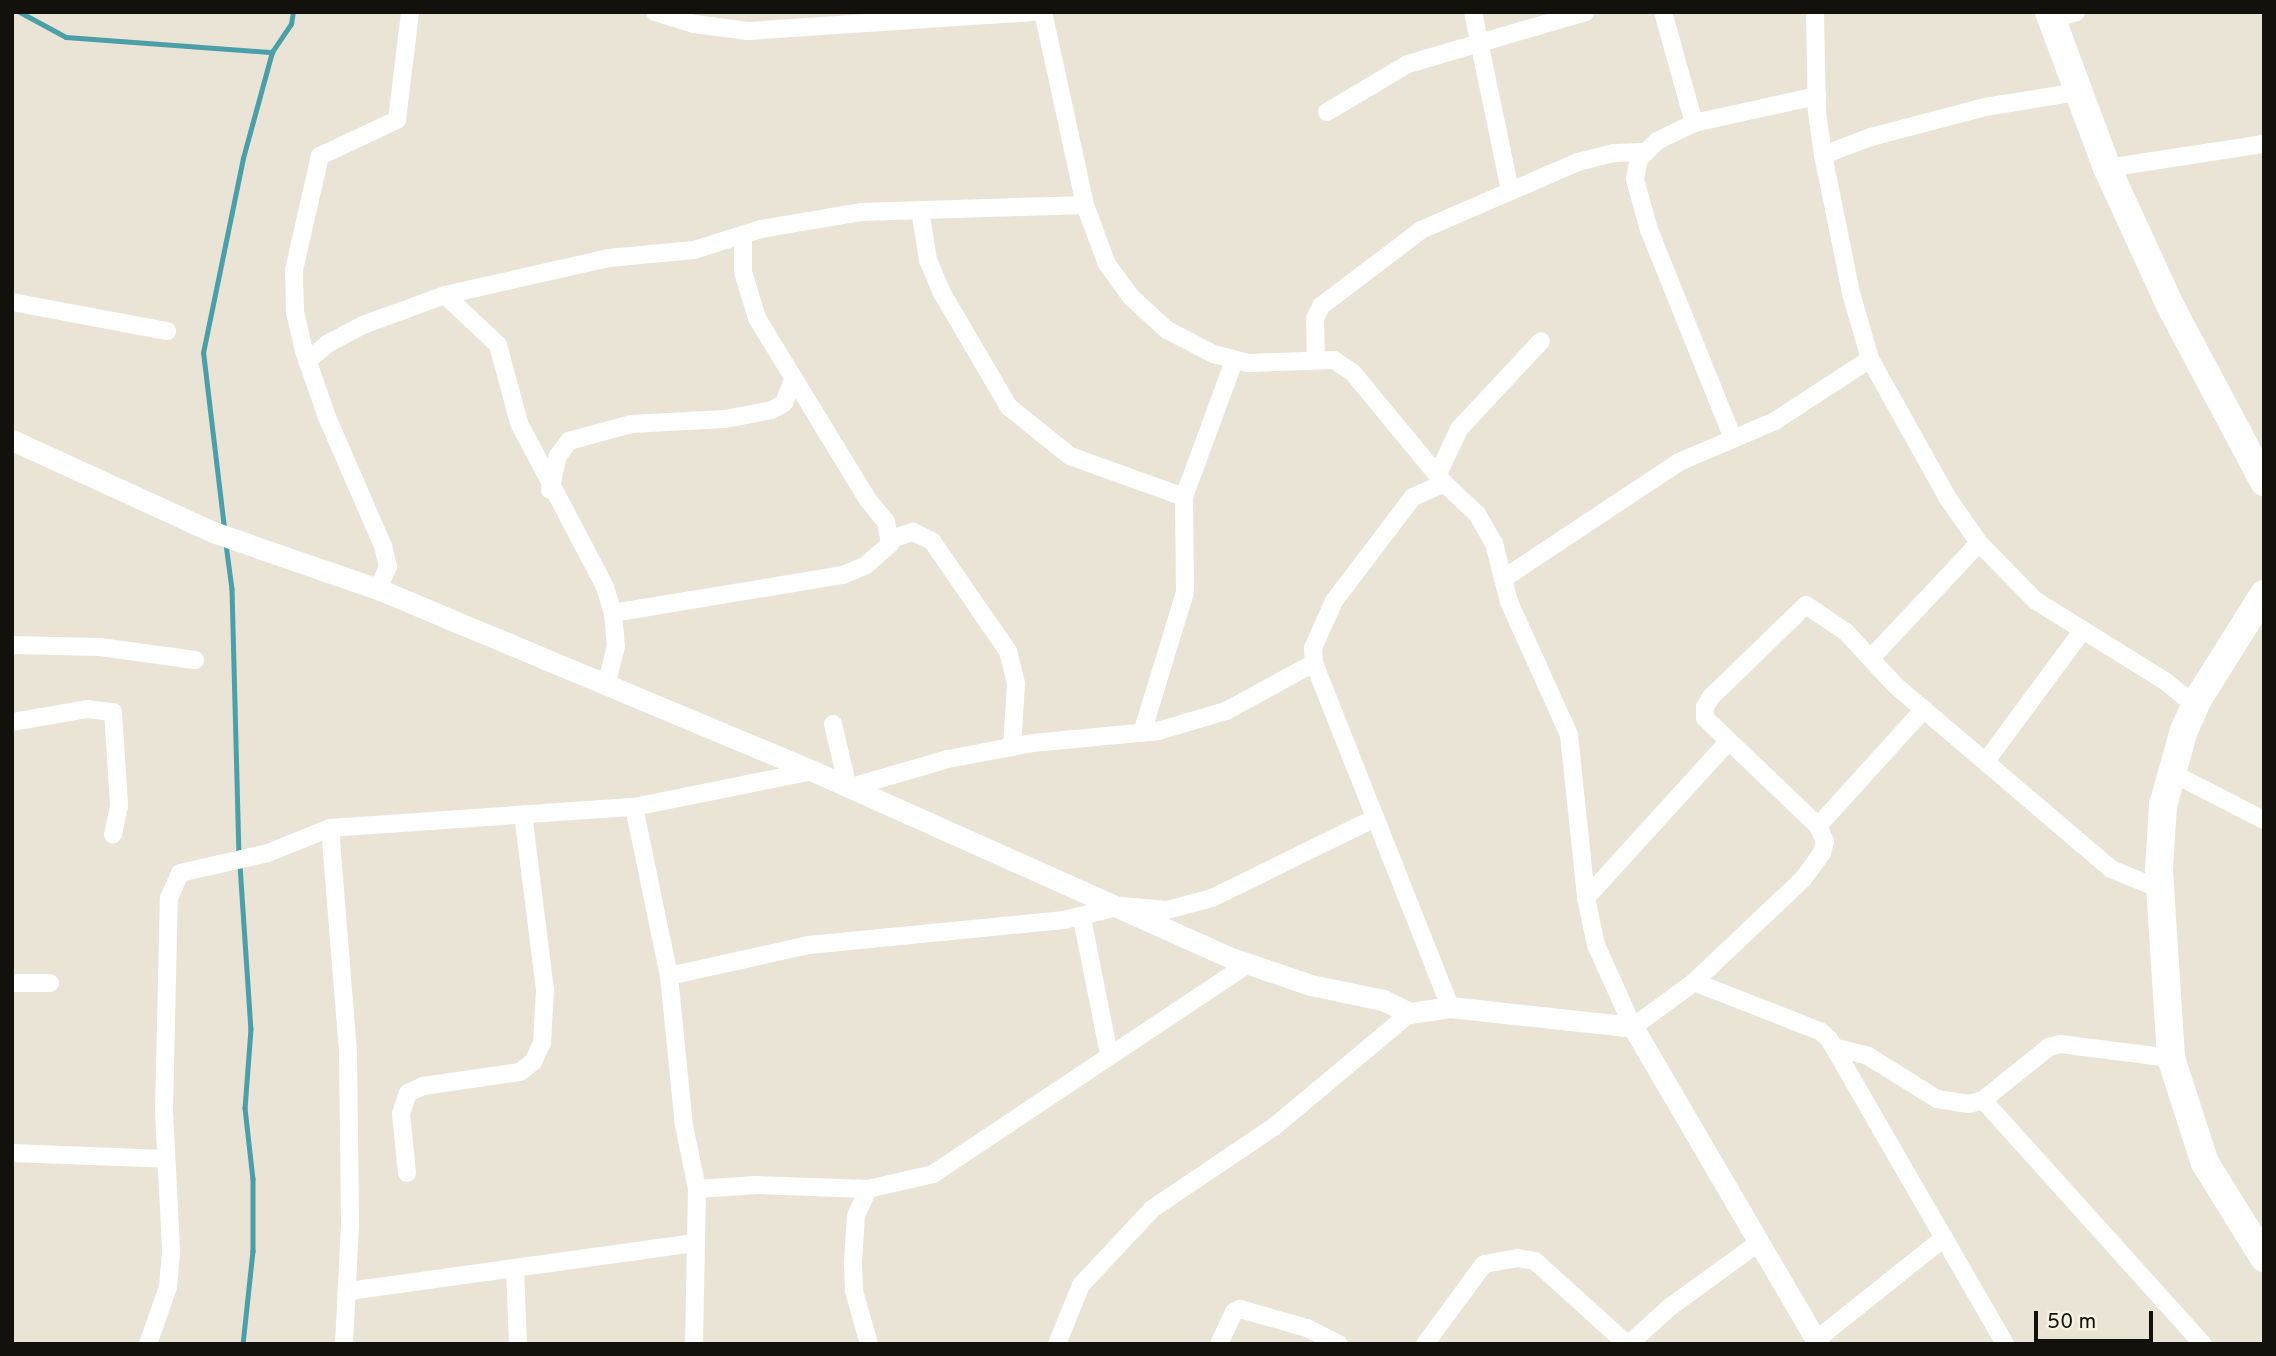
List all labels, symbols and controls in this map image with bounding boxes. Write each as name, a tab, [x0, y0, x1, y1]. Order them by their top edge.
scale bar	[2038, 1296, 2157, 1340]
text: 50 m	[2047, 1309, 2096, 1336]

